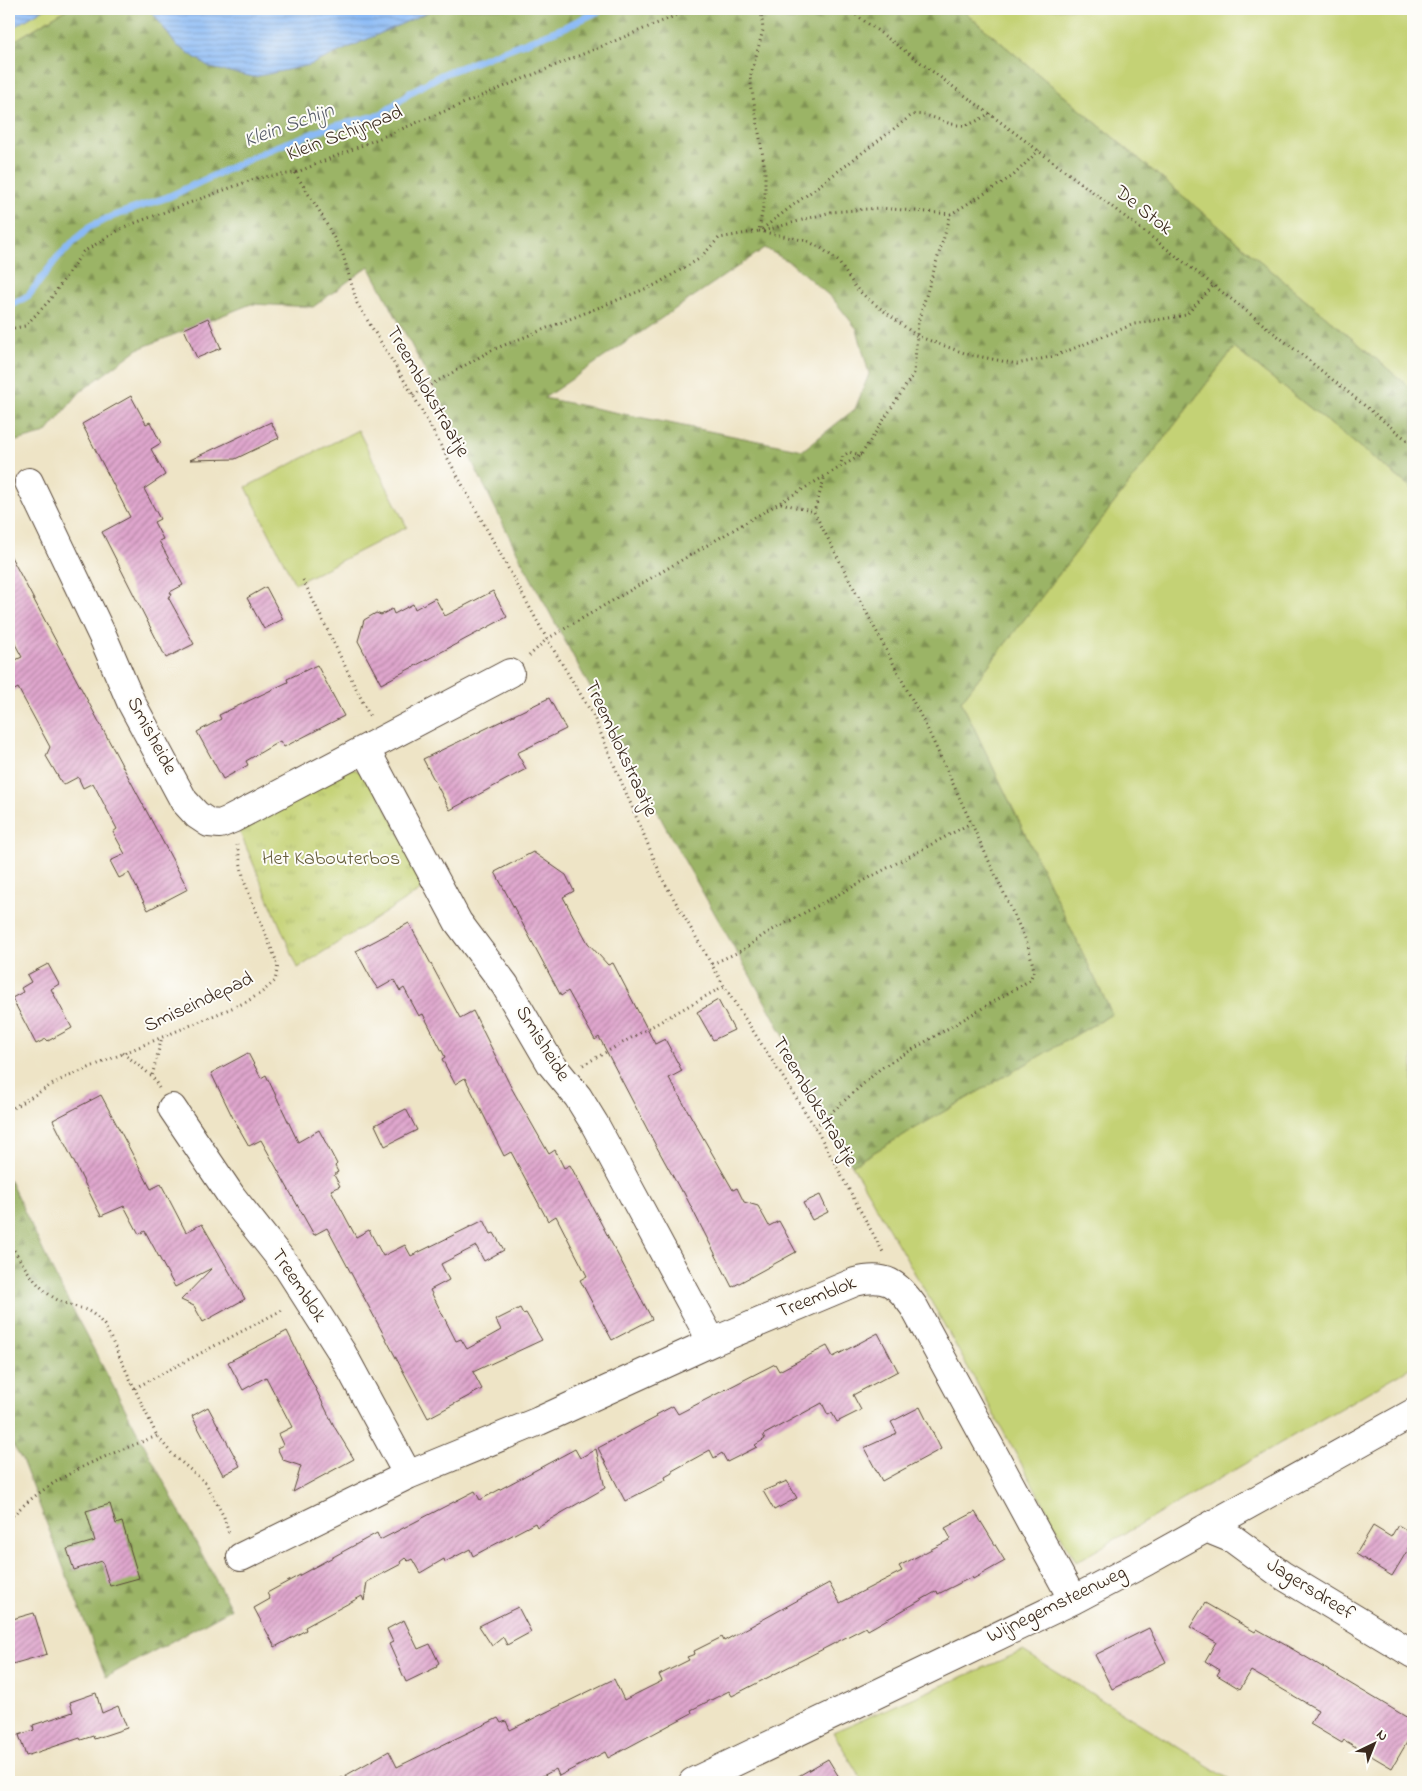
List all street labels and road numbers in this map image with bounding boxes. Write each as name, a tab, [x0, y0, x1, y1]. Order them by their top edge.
street label: Klein Schijnpad	[283, 99, 407, 169]
street label: De Stok	[1107, 178, 1178, 243]
street label: Treemblokstraatje	[378, 321, 476, 463]
street label: Treemblokstraatje	[576, 676, 664, 822]
street label: Smisheide	[118, 692, 184, 780]
street label: Smiseindepad	[140, 965, 258, 1041]
street label: Smisheide	[507, 1001, 577, 1088]
street label: Treemblokstraatje	[764, 1031, 864, 1173]
street label: Treemblok	[263, 1243, 333, 1329]
street label: Treemblok	[773, 1269, 861, 1327]
street label: Jagersdreef	[1260, 1551, 1360, 1630]
street label: Wijnegemsteenweg	[982, 1559, 1132, 1652]

